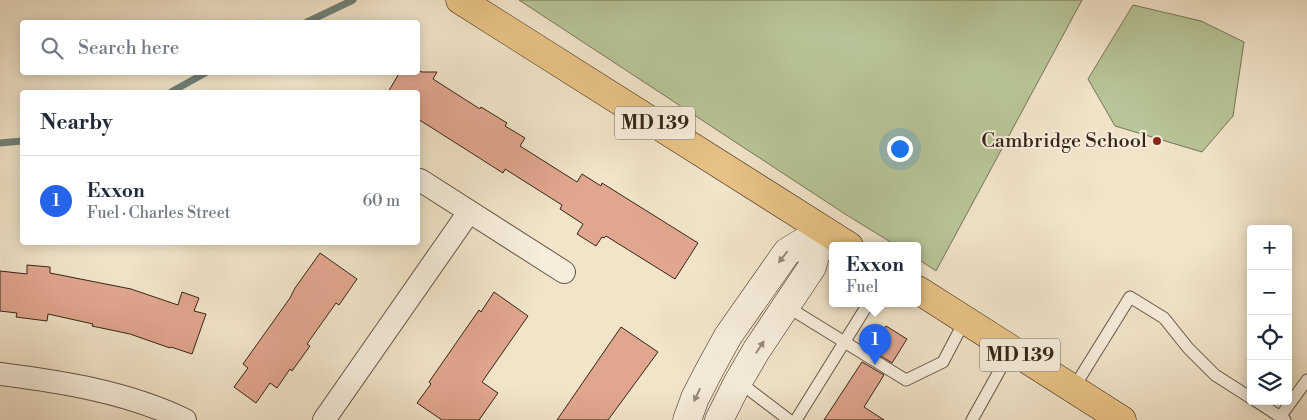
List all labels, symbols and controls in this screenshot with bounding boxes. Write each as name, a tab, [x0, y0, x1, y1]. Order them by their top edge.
search box	[20, 20, 420, 75]
icon: search	[38, 34, 66, 62]
text: Search here	[78, 36, 179, 60]
road number: MD 139	[615, 106, 695, 140]
text: Nearby	[40, 110, 113, 136]
place label: Cambridge School	[981, 129, 1147, 154]
marker: Cambridge School	[1151, 135, 1163, 147]
your location	[887, 136, 913, 162]
text: Exxon	[87, 179, 145, 203]
text: 1	[52, 191, 60, 211]
text: 60 m	[362, 191, 400, 211]
text: Fuel · Charles Street	[87, 203, 230, 223]
map controls	[1247, 225, 1292, 405]
button: +	[1247, 225, 1292, 270]
popup	[829, 242, 921, 307]
one-way arrow	[778, 250, 789, 263]
text: Exxon	[846, 253, 904, 277]
button: −	[1247, 270, 1292, 315]
text: Fuel	[846, 277, 879, 297]
button: locate	[1247, 315, 1292, 360]
pin: 1	[859, 324, 891, 365]
road number: MD 139	[980, 338, 1060, 372]
one-way arrow	[755, 340, 764, 353]
button: layers	[1247, 360, 1292, 405]
one-way arrow	[693, 387, 702, 402]

